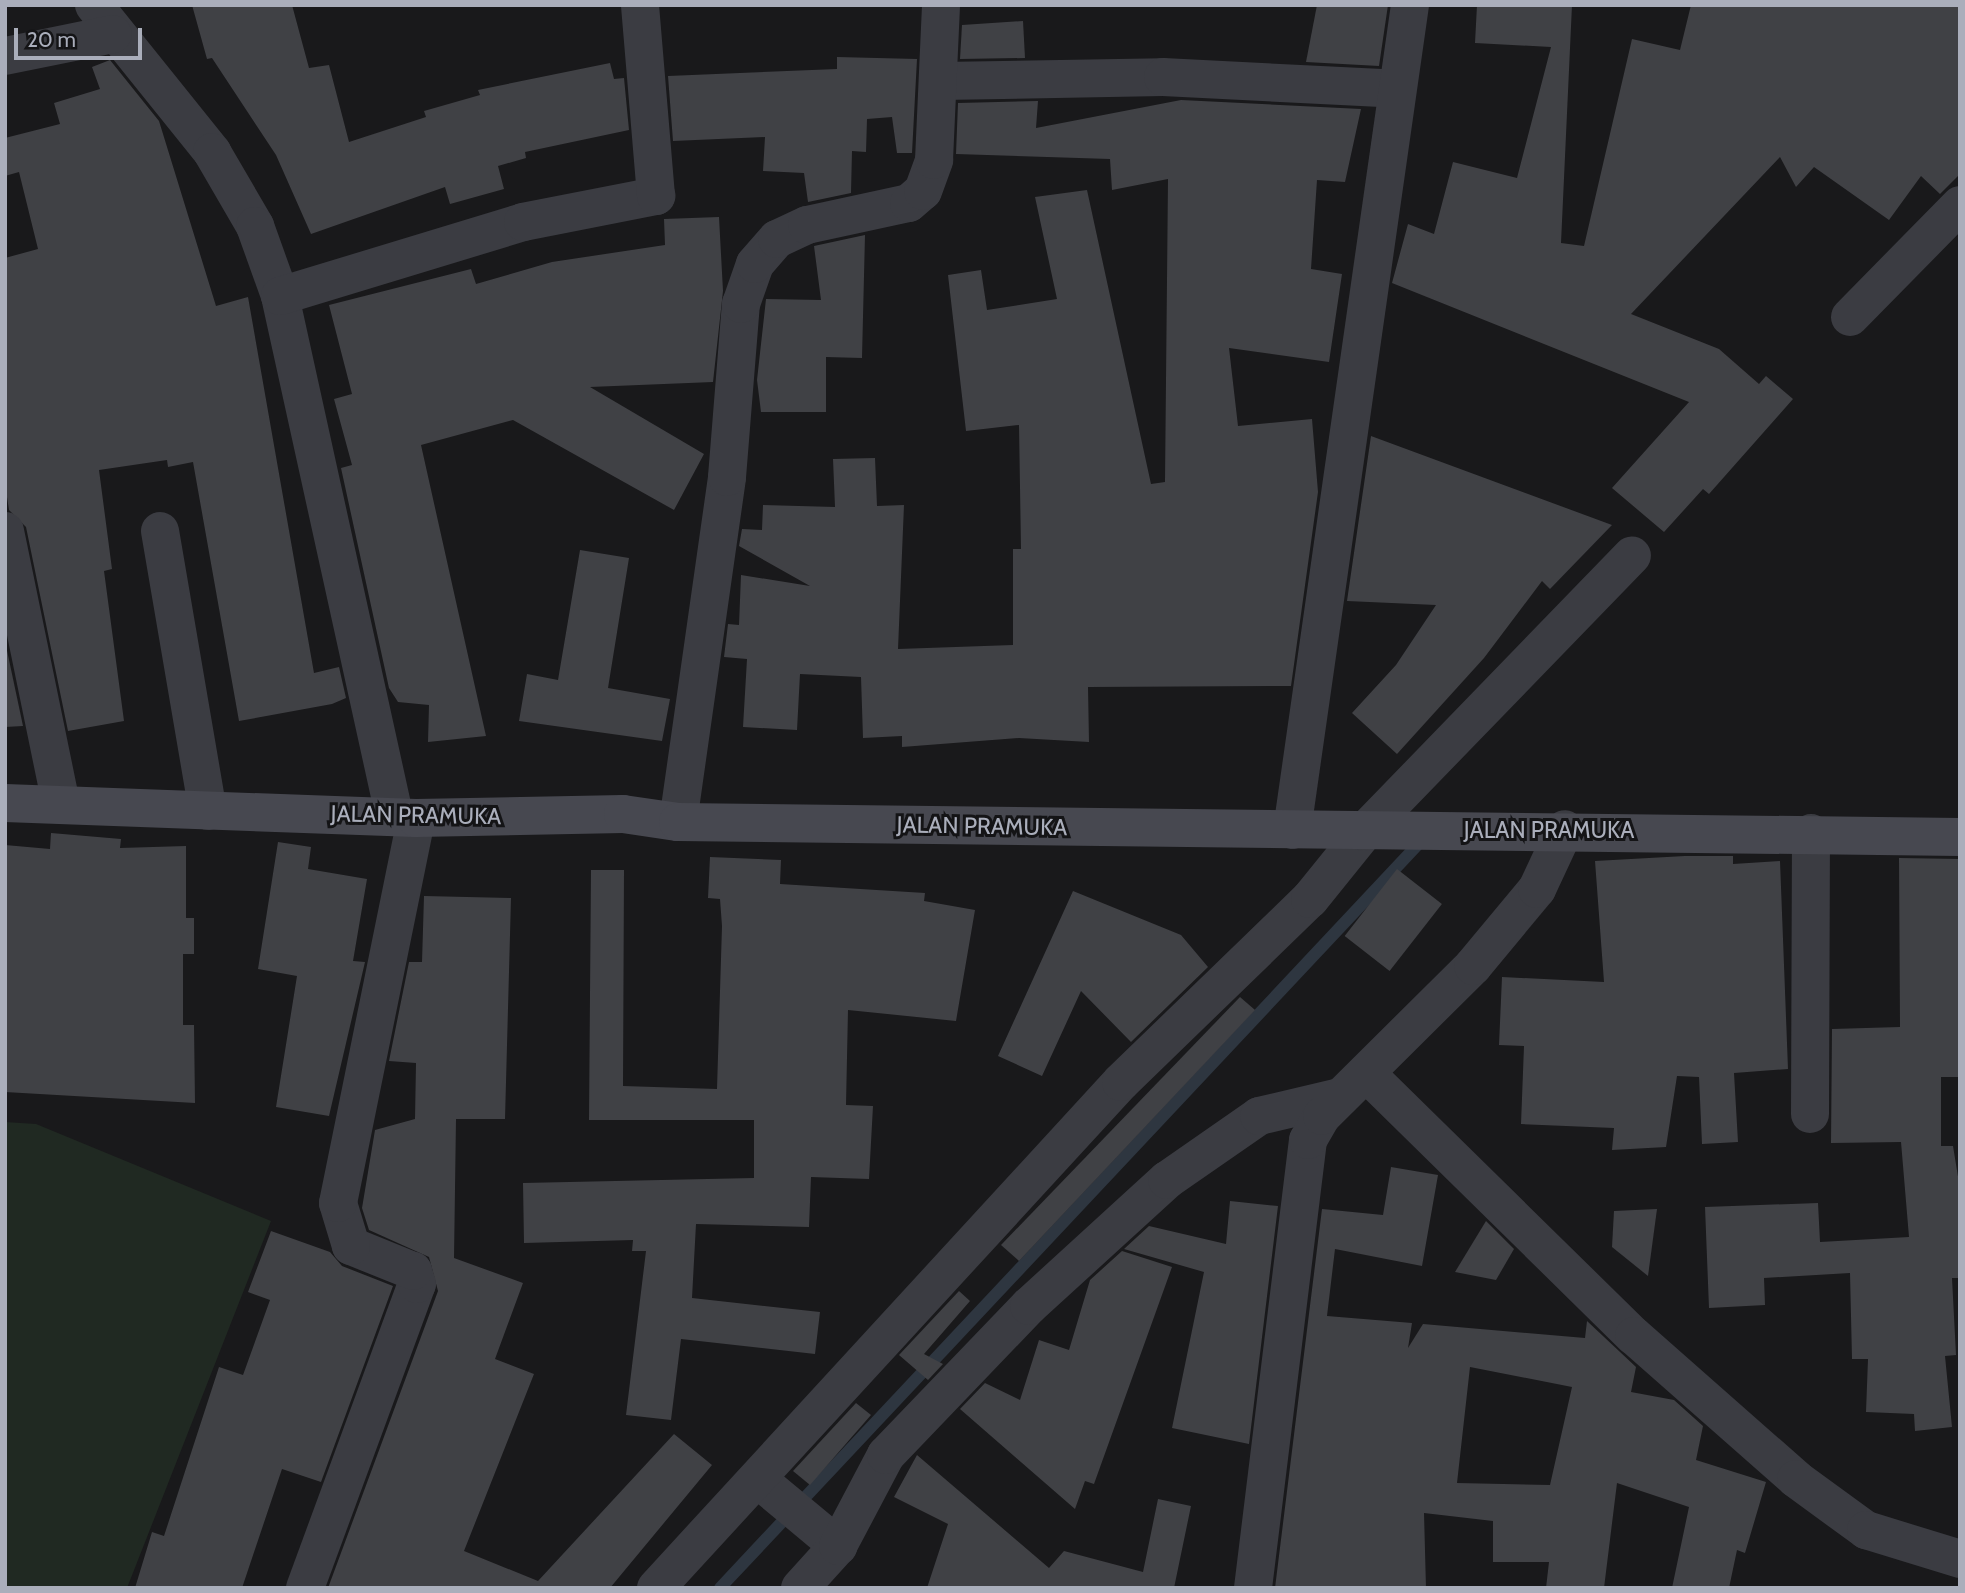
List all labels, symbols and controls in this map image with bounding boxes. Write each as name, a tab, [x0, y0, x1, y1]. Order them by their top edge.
scale bar	[18, 14, 145, 58]
text: 20 m	[27, 27, 76, 52]
street label: JALAN PRAMUKA	[330, 800, 502, 830]
street label: JALAN PRAMUKA	[896, 811, 1068, 841]
street label: JALAN PRAMUKA	[1464, 816, 1634, 844]

